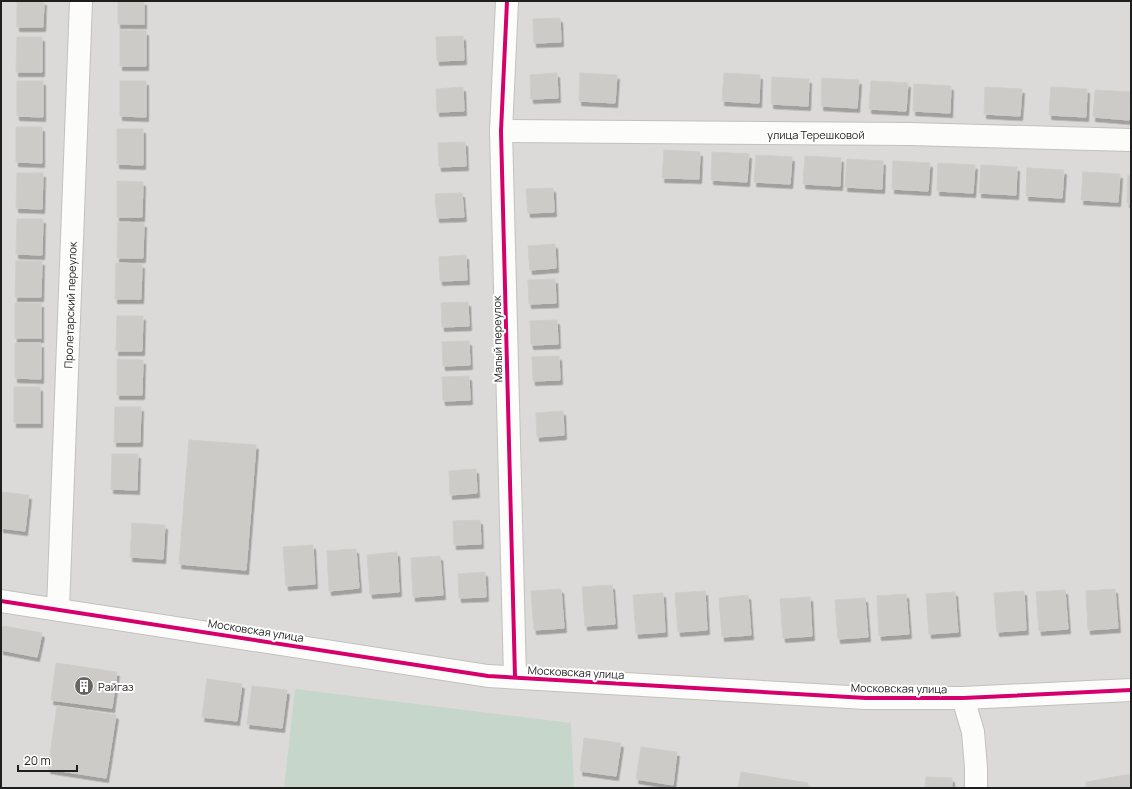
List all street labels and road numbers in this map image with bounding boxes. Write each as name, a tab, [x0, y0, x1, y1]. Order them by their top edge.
street label: улица Терешковой	[767, 127, 865, 142]
street label: Пролетарский переулок	[60, 241, 80, 369]
street label: Малый переулок	[489, 295, 505, 383]
street label: Московская улица	[207, 615, 305, 645]
street label: Московская улица	[527, 662, 625, 682]
street label: Московская улица	[851, 680, 947, 696]

